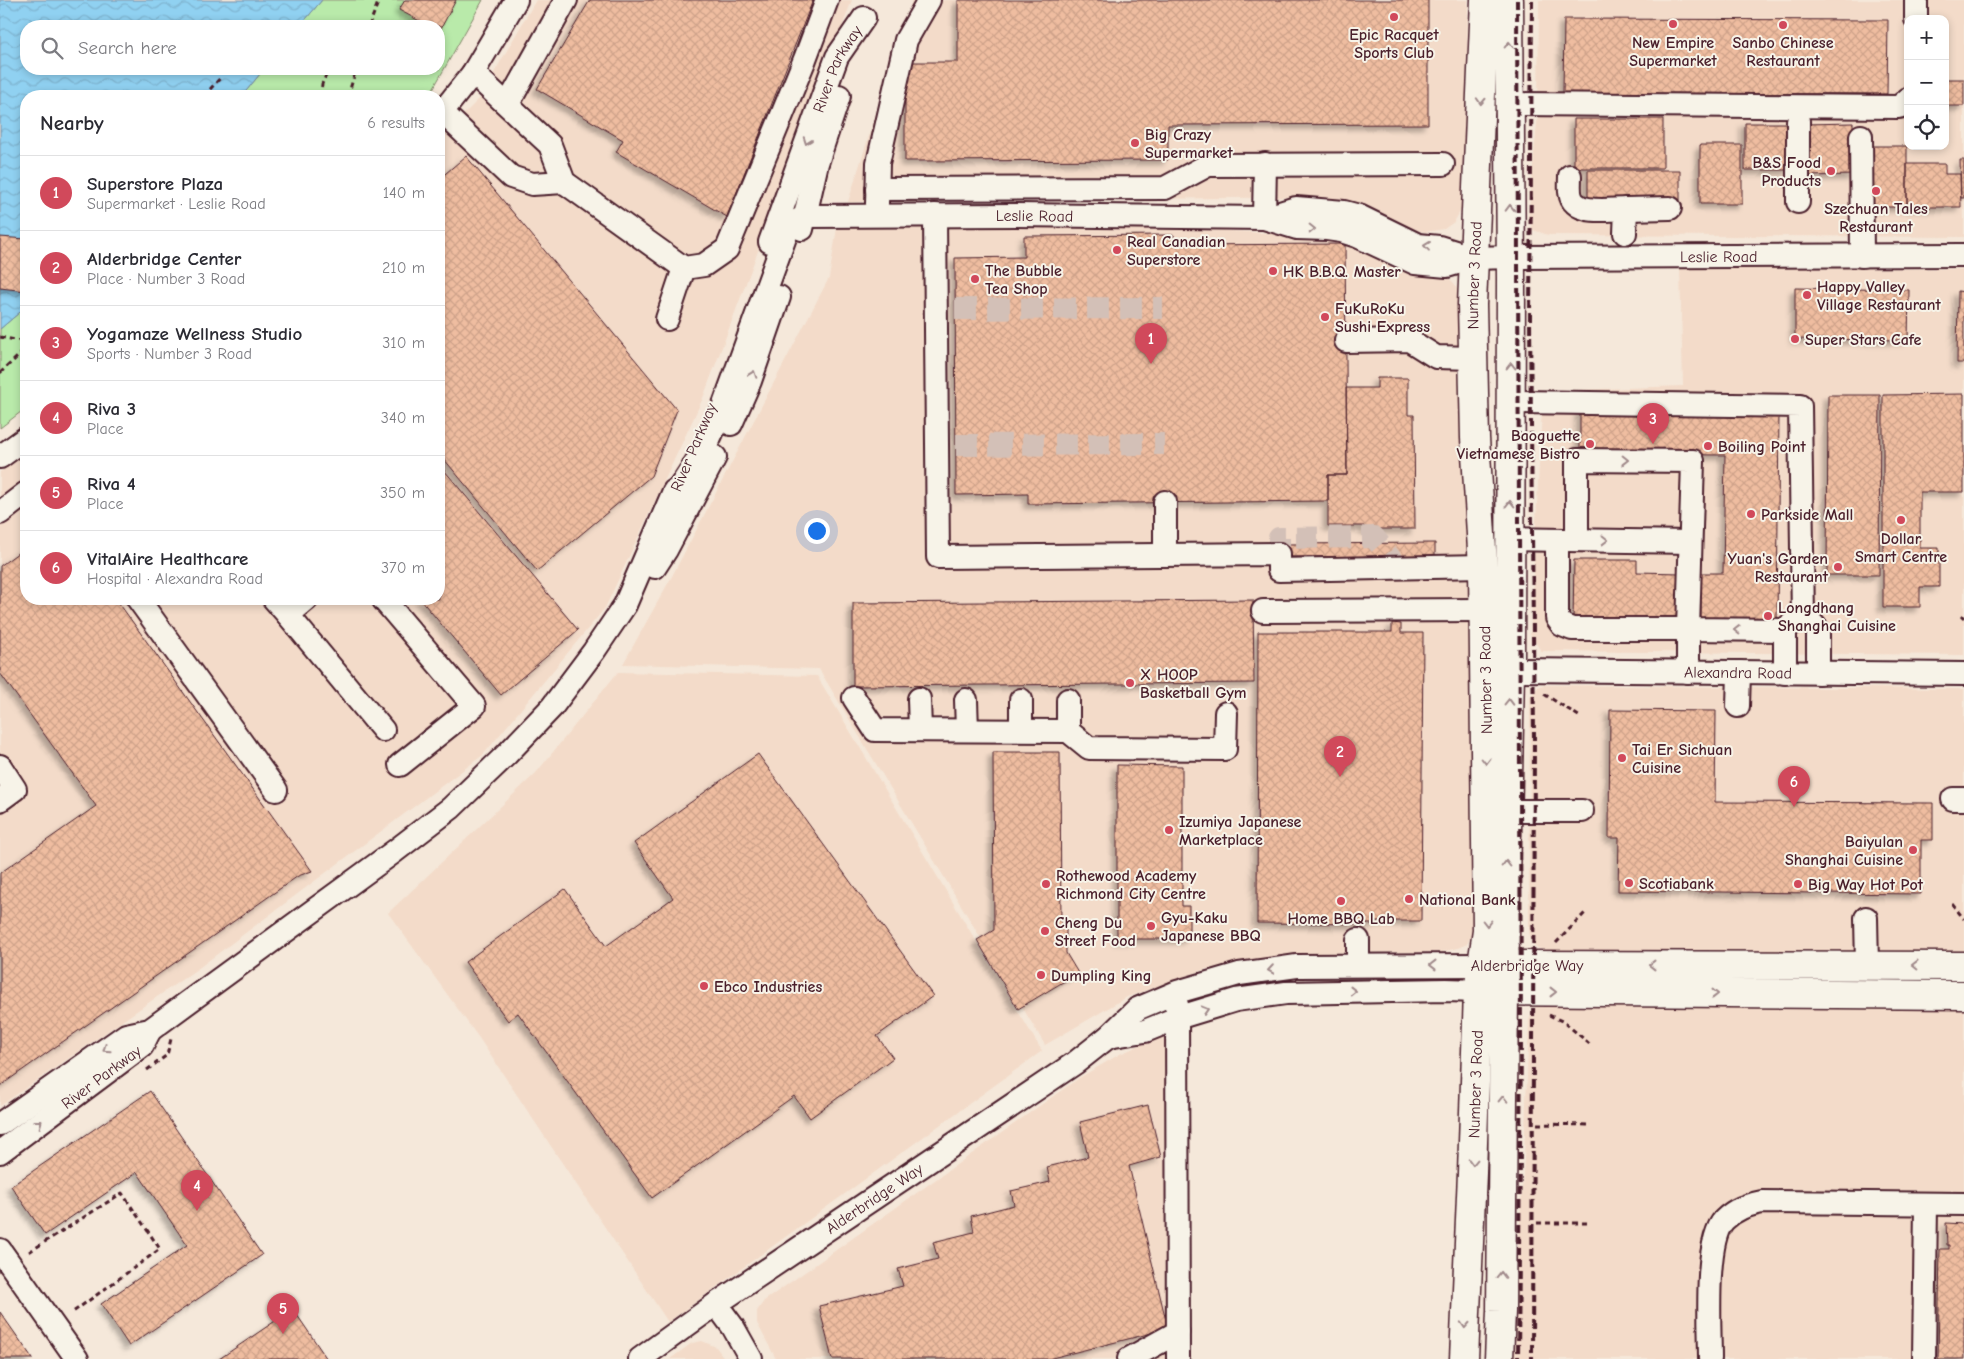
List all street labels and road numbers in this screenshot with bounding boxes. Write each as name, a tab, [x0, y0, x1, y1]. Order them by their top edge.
street label: River Parkway	[810, 22, 867, 115]
street label: Leslie Road	[996, 207, 1073, 226]
street label: Number 3 Road	[1464, 221, 1486, 330]
street label: Leslie Road	[1680, 248, 1758, 266]
street label: River Parkway	[667, 400, 721, 494]
street label: Number 3 Road	[1476, 626, 1496, 734]
street label: Alexandra Road	[1684, 664, 1792, 682]
street label: Alderbridge Way	[1471, 957, 1584, 975]
street label: Number 3 Road	[1465, 1030, 1487, 1139]
street label: River Parkway	[58, 1041, 146, 1113]
street label: Alderbridge Way	[823, 1159, 927, 1238]

